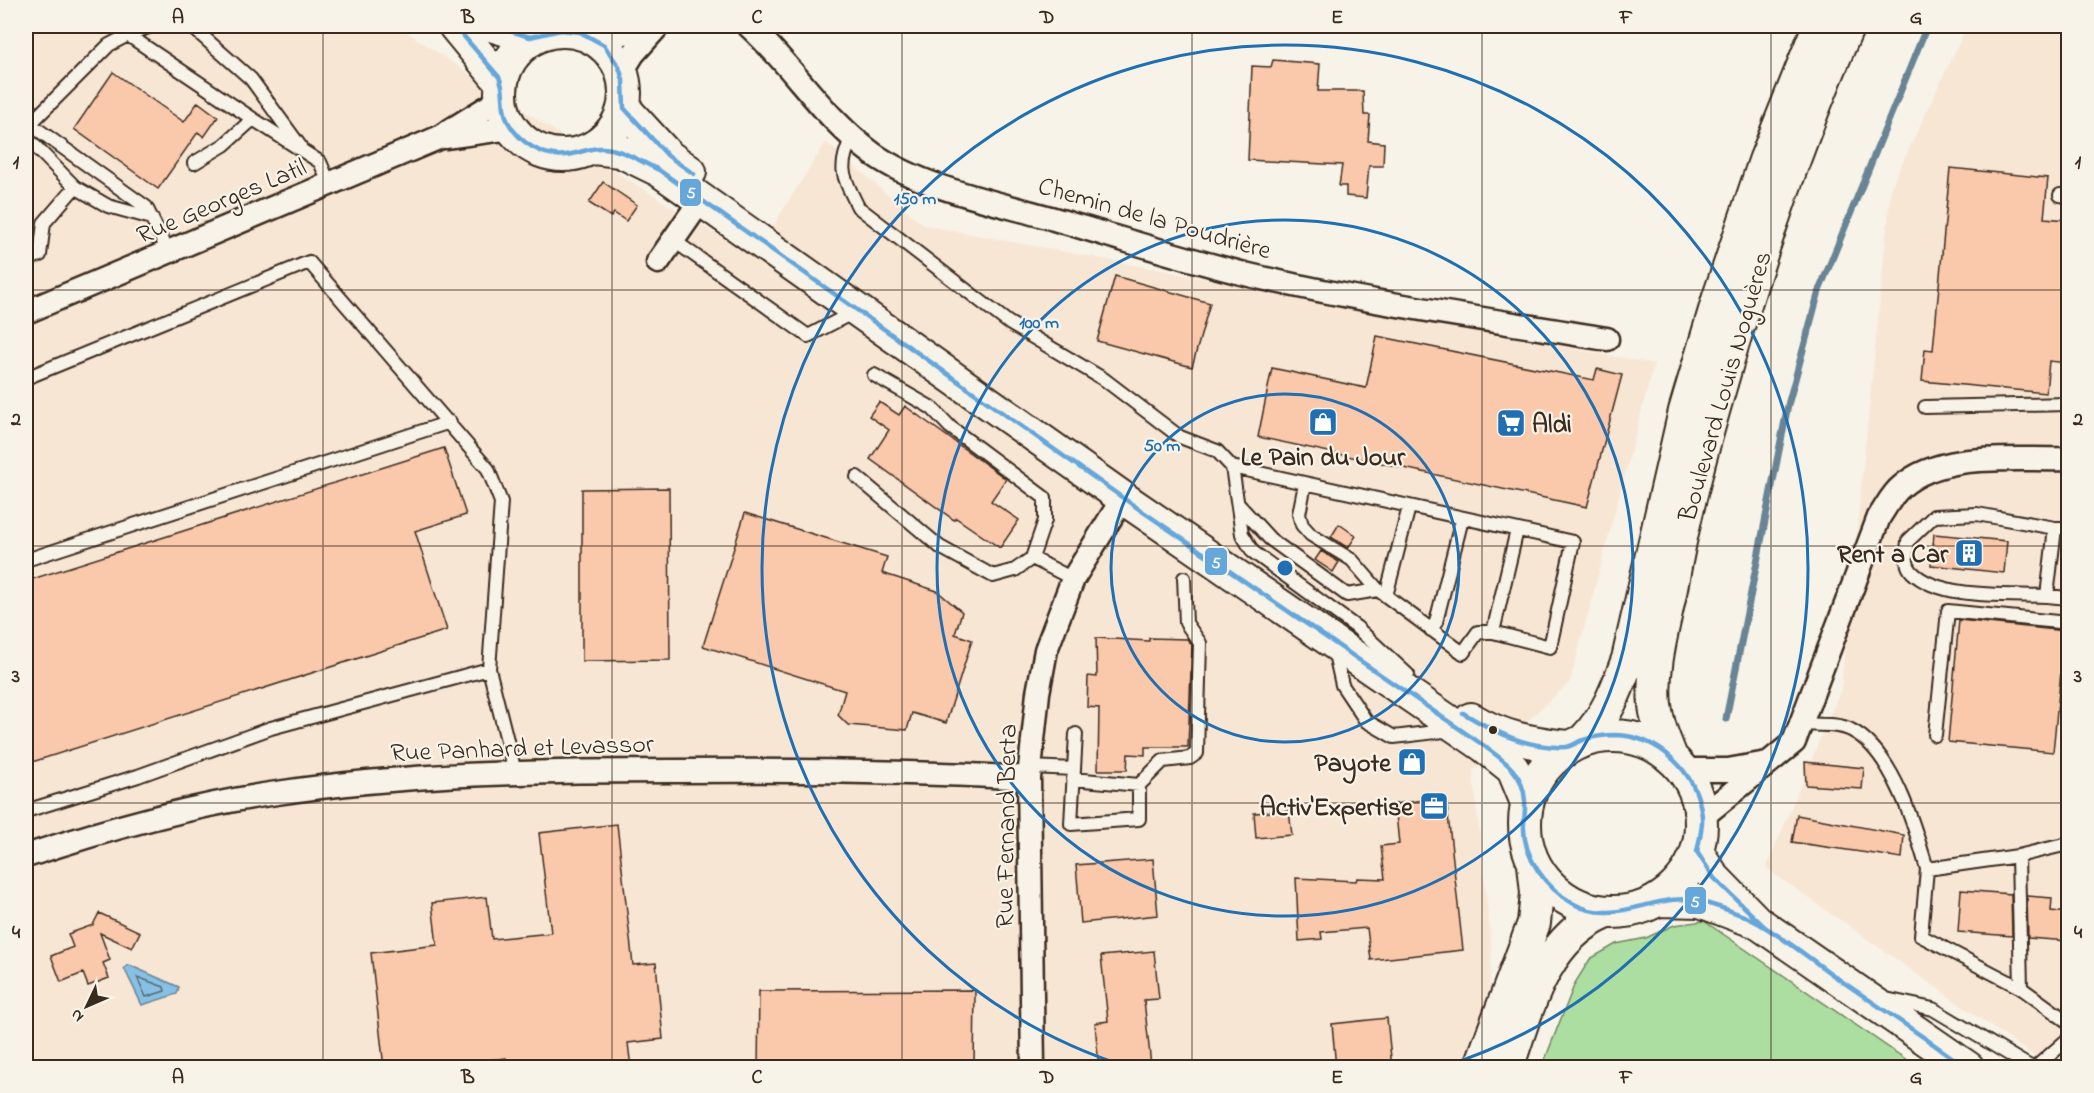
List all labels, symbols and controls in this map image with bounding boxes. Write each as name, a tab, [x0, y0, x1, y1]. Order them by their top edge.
text: A	[172, 4, 184, 33]
text: B	[460, 4, 475, 33]
text: C	[752, 4, 763, 33]
text: D	[1039, 4, 1054, 33]
text: E	[1331, 4, 1343, 33]
text: F	[1619, 4, 1633, 33]
text: G	[1910, 4, 1923, 33]
text: 1	[13, 149, 20, 178]
text: 1	[2075, 149, 2082, 178]
street label: Rue Georges Latil	[131, 150, 313, 256]
street label: Chemin de la Poudrière	[1033, 168, 1275, 271]
line badge: 5	[679, 178, 702, 207]
text: 5	[686, 182, 696, 206]
text: 150 m	[894, 187, 936, 213]
street label: Boulevard Louis Noguères	[1670, 247, 1784, 527]
text: 100 m	[1019, 311, 1059, 337]
text: 2	[10, 406, 21, 435]
shop icon: Le Pain du Jour	[1307, 406, 1339, 438]
text: 2	[2072, 406, 2083, 435]
supermarket icon: Aldi	[1495, 407, 1527, 439]
place label: Aldi	[1532, 407, 1572, 445]
text: 50 m	[1144, 434, 1180, 460]
place label: Le Pain du Jour	[1241, 440, 1406, 478]
place label: Rent a Car	[1837, 537, 1949, 575]
building icon: Rent a Car	[1953, 537, 1985, 569]
line badge: 5	[1204, 547, 1228, 576]
text: 5	[1211, 552, 1221, 576]
centre of rings	[1275, 558, 1295, 578]
text: 3	[11, 663, 20, 692]
text: 3	[2073, 663, 2082, 692]
street label: Rue Fernand Berta	[987, 723, 1029, 929]
unlabelled marker	[1487, 724, 1499, 736]
street label: Rue Panhard et Levassor	[390, 726, 655, 774]
place label: Payote	[1314, 746, 1392, 784]
shop icon: Payote	[1396, 746, 1428, 778]
place label: Activ'Expertise	[1260, 790, 1414, 828]
office icon: Activ'Expertise	[1418, 790, 1450, 822]
line badge: 5	[1684, 886, 1707, 915]
text: 5	[1690, 891, 1700, 915]
text: 4	[12, 919, 21, 948]
text: 4	[2074, 919, 2083, 948]
north arrow	[57, 976, 117, 1036]
text: N	[65, 1003, 90, 1027]
text: A	[172, 1064, 184, 1093]
text: B	[460, 1064, 475, 1093]
text: C	[752, 1064, 763, 1093]
text: D	[1039, 1064, 1054, 1093]
text: E	[1331, 1064, 1343, 1093]
text: F	[1619, 1064, 1633, 1093]
text: G	[1910, 1064, 1923, 1093]

